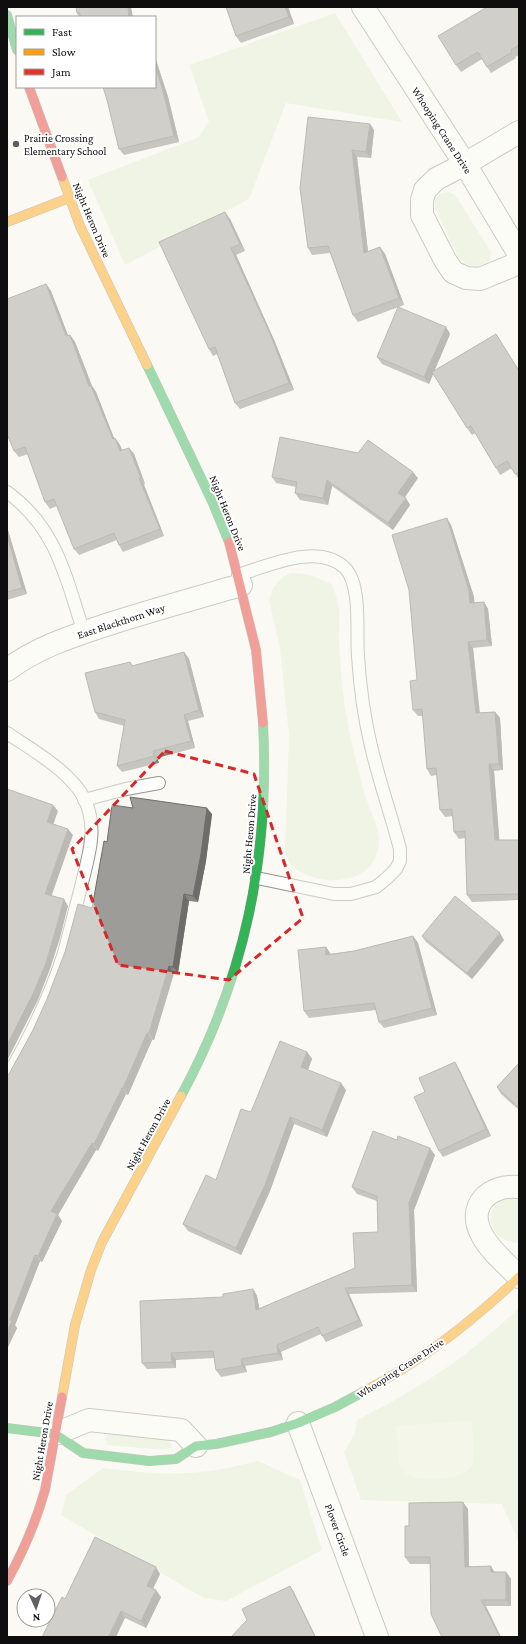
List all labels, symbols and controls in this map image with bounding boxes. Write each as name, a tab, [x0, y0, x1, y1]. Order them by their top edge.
legend	[16, 16, 156, 88]
text: Fast	[52, 25, 73, 39]
text: Slow	[52, 45, 76, 59]
text: Jam	[51, 65, 71, 79]
street label: Whooping Crane Drive	[409, 84, 475, 176]
place label: Prairie Crossing Elementary School	[24, 132, 107, 158]
marker: Prairie Crossing Elementary School	[11, 139, 21, 149]
street label: Night Heron Drive	[70, 181, 113, 260]
street label: Night Heron Drive	[206, 474, 249, 553]
street label: East Blackthorn Way	[76, 601, 168, 642]
street label: Night Heron Drive	[240, 793, 259, 875]
street label: Night Heron Drive	[123, 1096, 174, 1172]
street label: Whooping Crane Drive	[354, 1335, 446, 1401]
street label: Night Heron Drive	[29, 1400, 56, 1482]
street label: Plover Circle	[323, 1502, 353, 1558]
north arrow	[16, 1588, 56, 1628]
text: N	[32, 1612, 41, 1624]

